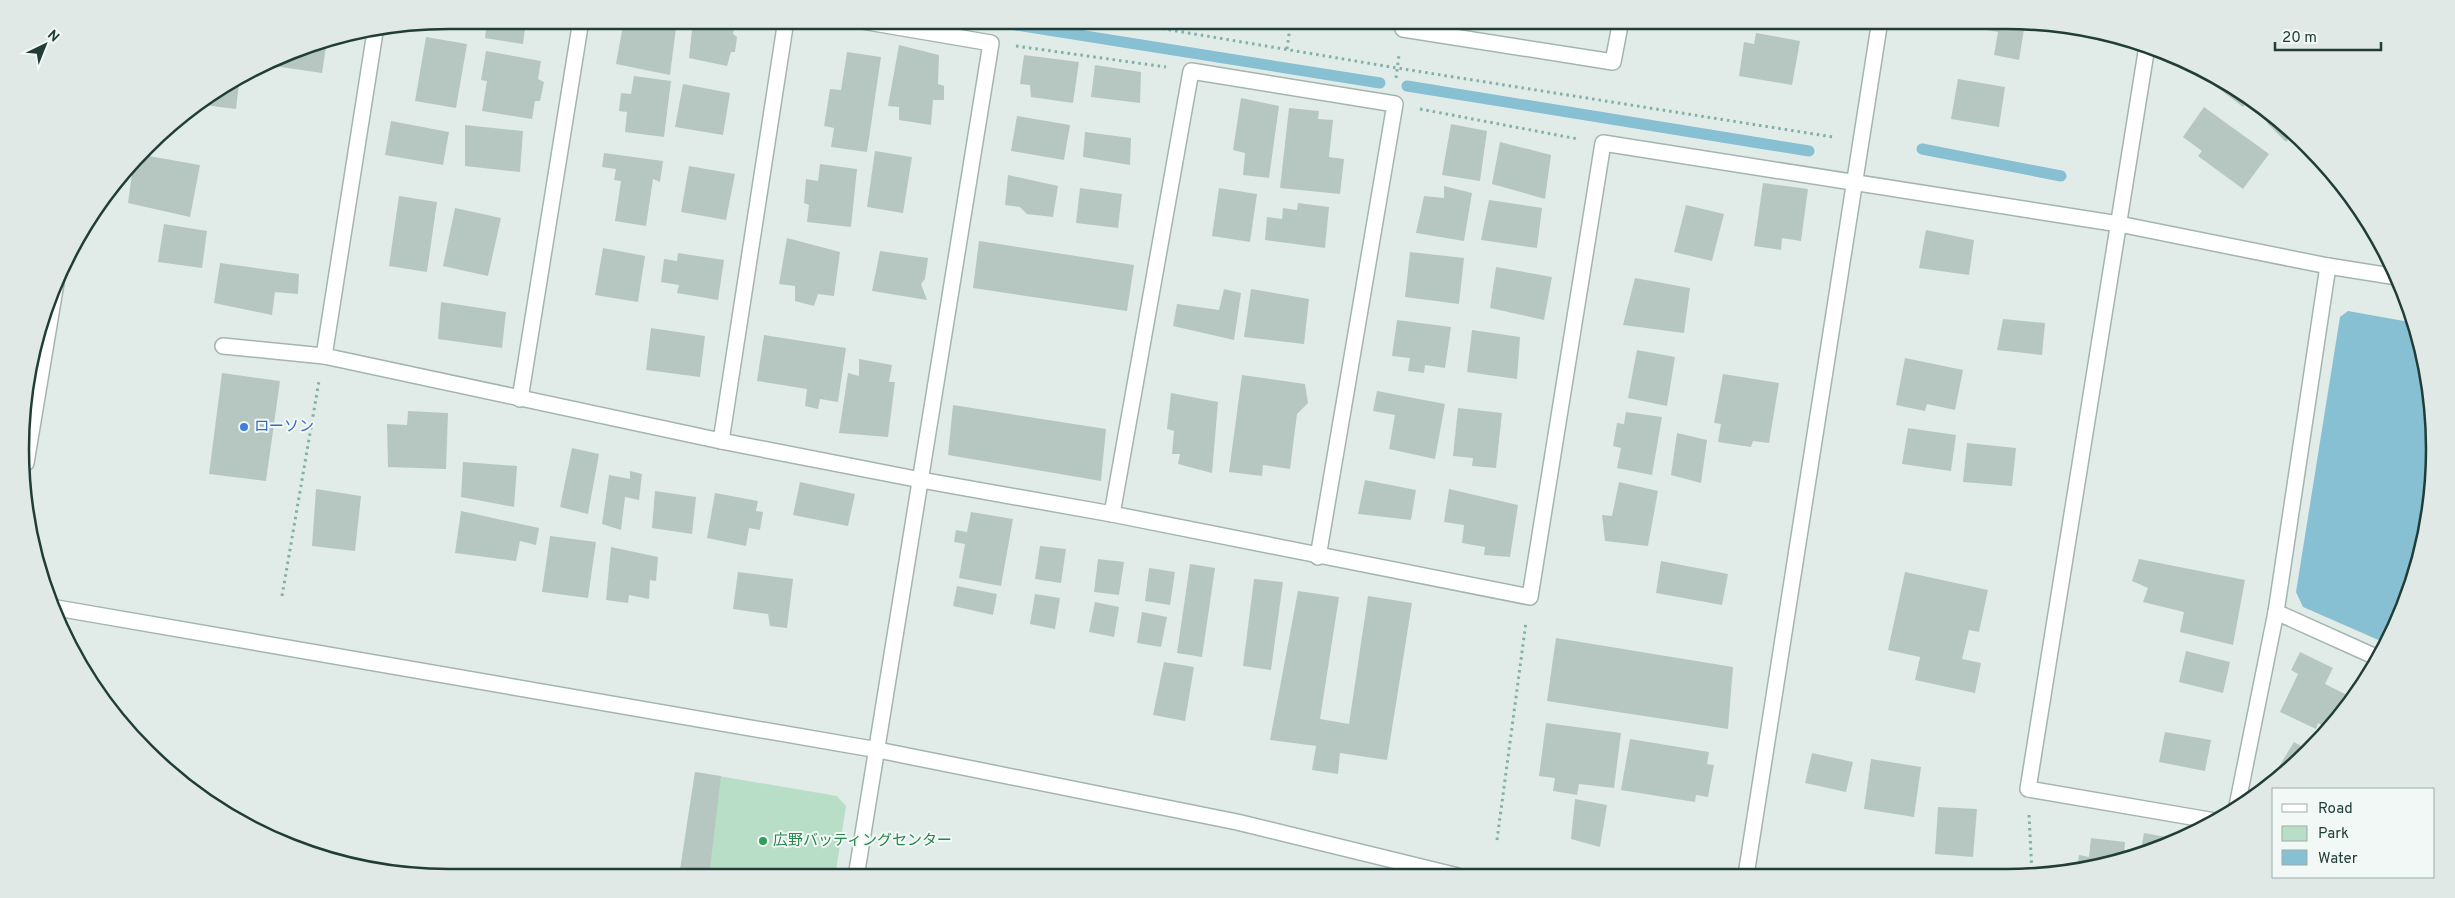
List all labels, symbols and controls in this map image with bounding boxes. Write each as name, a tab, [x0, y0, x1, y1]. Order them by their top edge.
north arrow	[20, 20, 70, 70]
scale bar	[2275, 20, 2381, 52]
text: N	[43, 27, 62, 46]
text: 20 m	[2282, 29, 2317, 48]
place label: ローソン	[254, 418, 314, 437]
marker: ローソン	[238, 421, 250, 433]
legend	[2272, 788, 2435, 878]
text: Road	[2318, 800, 2353, 819]
text: Park	[2318, 825, 2349, 844]
place label: 広野バッティングセンター	[773, 832, 952, 851]
marker: 広野バッティングセンター	[757, 835, 769, 847]
text: Water	[2318, 850, 2358, 869]

